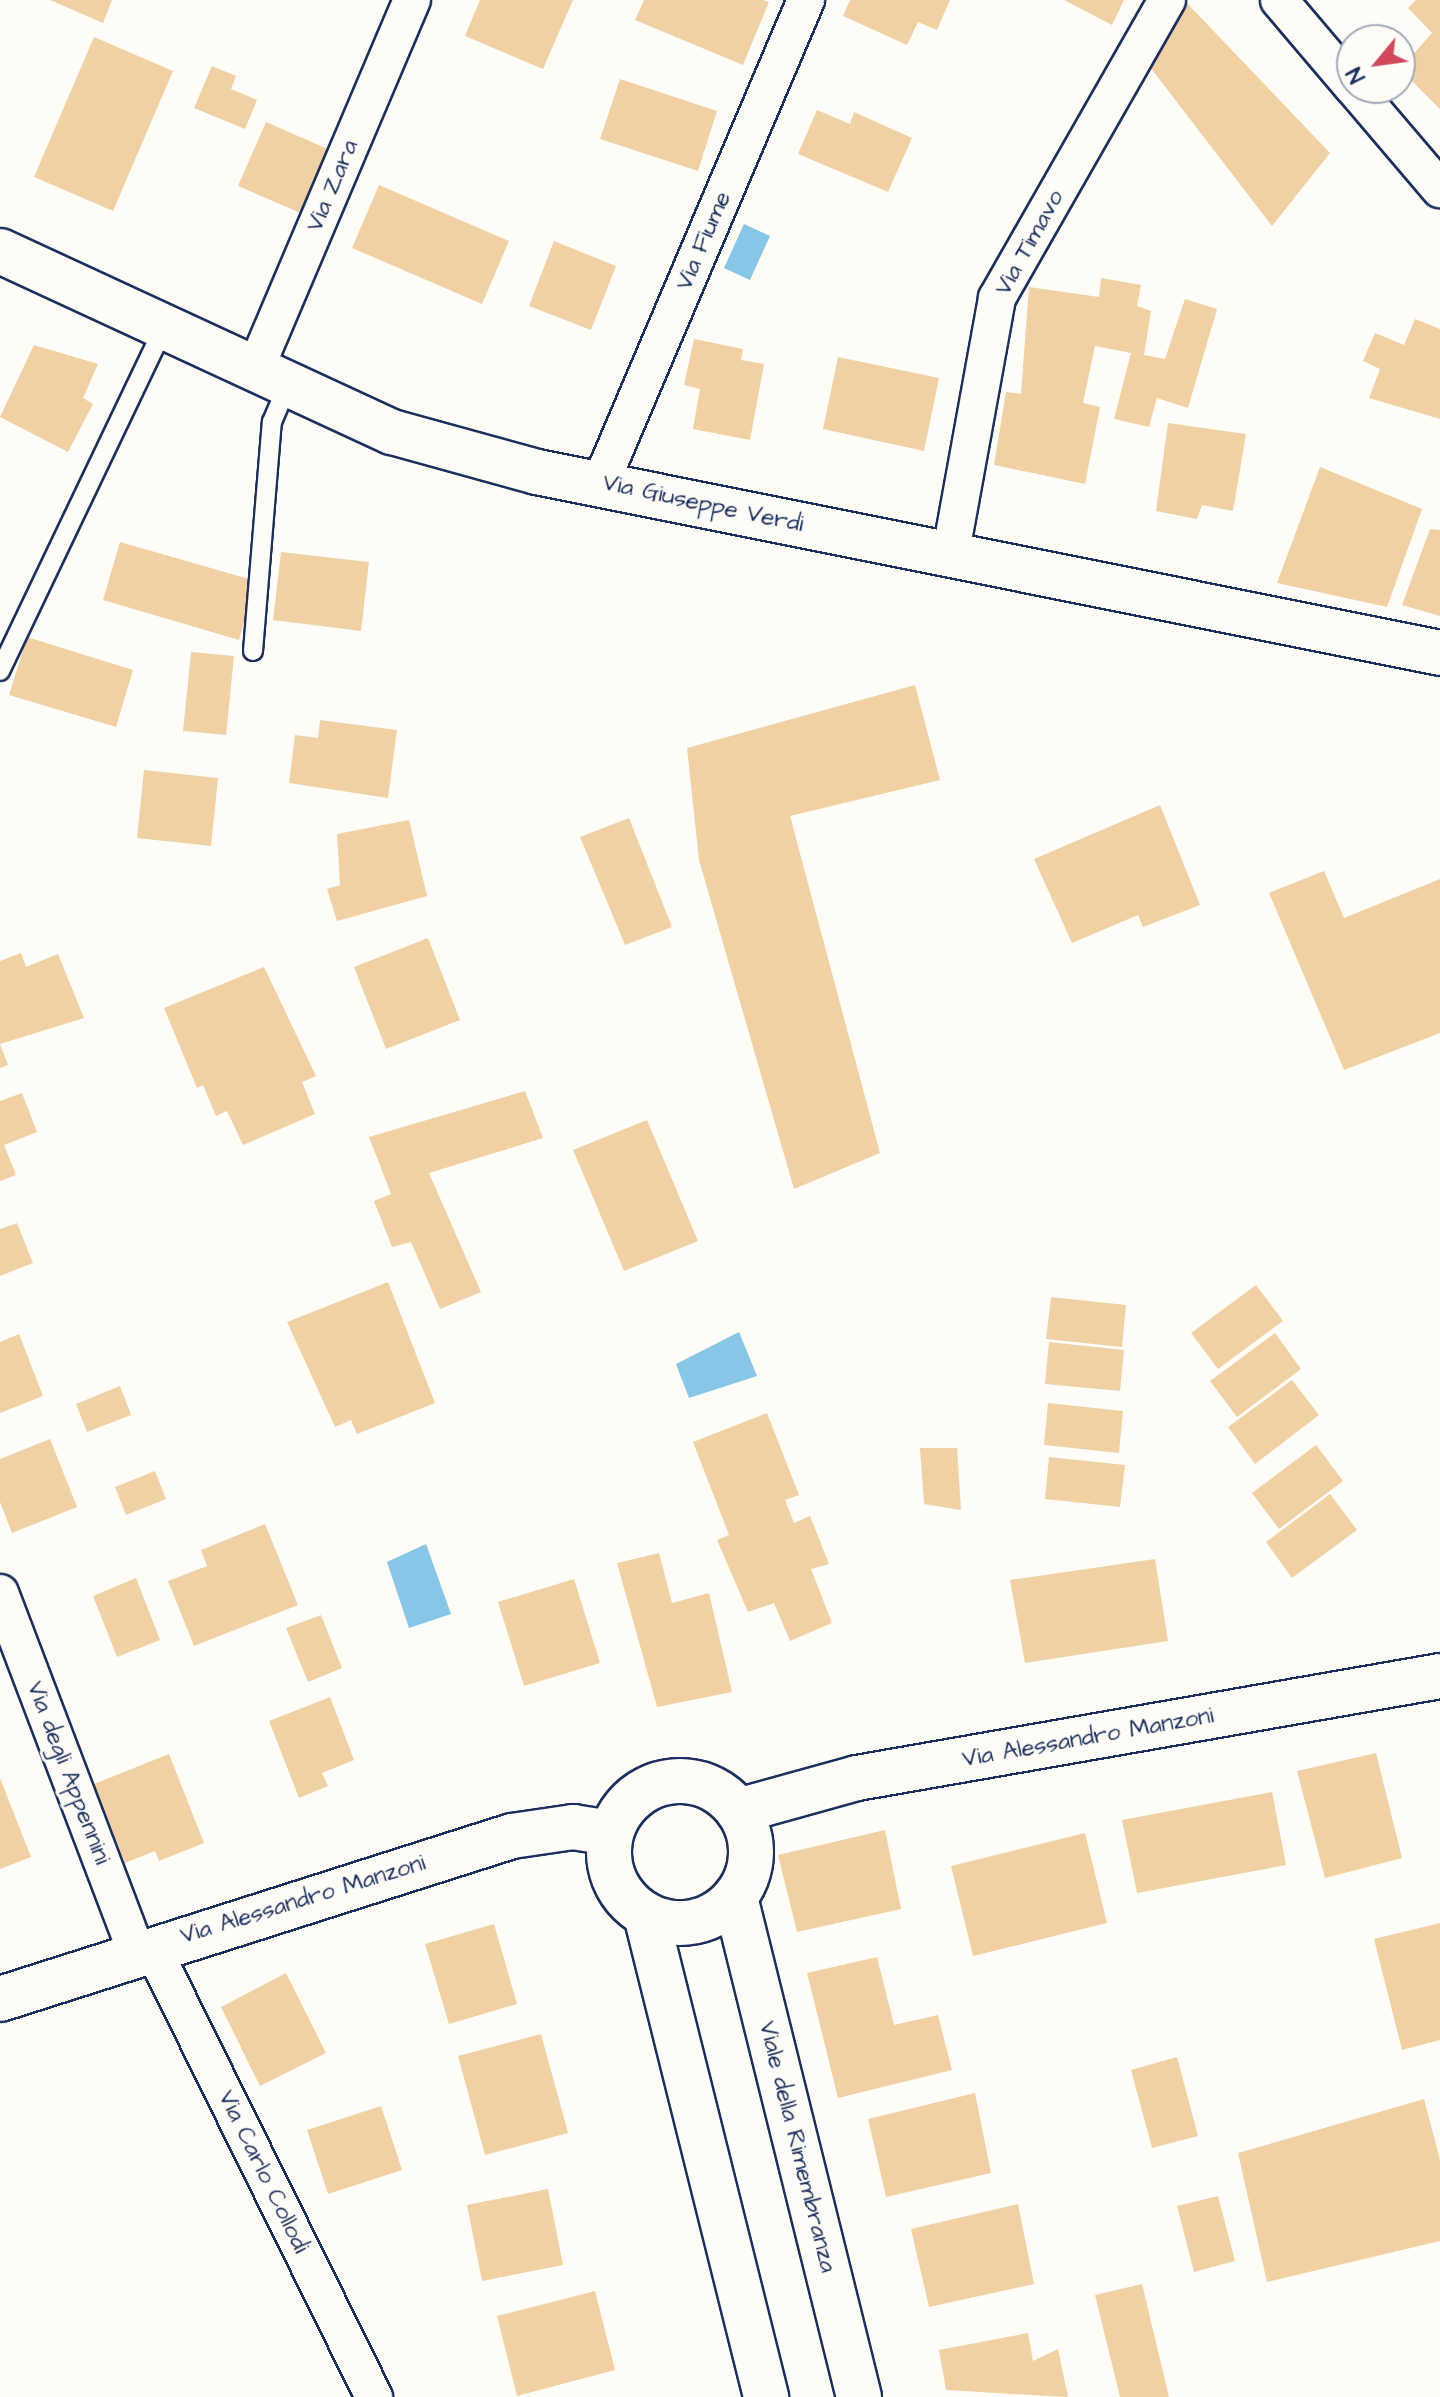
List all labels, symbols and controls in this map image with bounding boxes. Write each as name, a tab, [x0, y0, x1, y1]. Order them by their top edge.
north arrow	[1336, 24, 1416, 104]
text: N	[1339, 61, 1373, 88]
street label: Via Zara	[301, 136, 365, 236]
street label: Via Timavo	[989, 185, 1071, 301]
street label: Via Fiume	[670, 187, 738, 295]
street label: Via Giuseppe Verdi	[600, 469, 806, 539]
street label: Via degli Appennini	[20, 1678, 116, 1868]
street label: Via Alessandro Manzoni	[960, 1702, 1216, 1774]
street label: Via Alessandro Manzoni	[177, 1849, 429, 1951]
street label: Viale della Rimembranza	[752, 2018, 842, 2276]
street label: Via Carlo Collodi	[211, 2086, 315, 2258]

